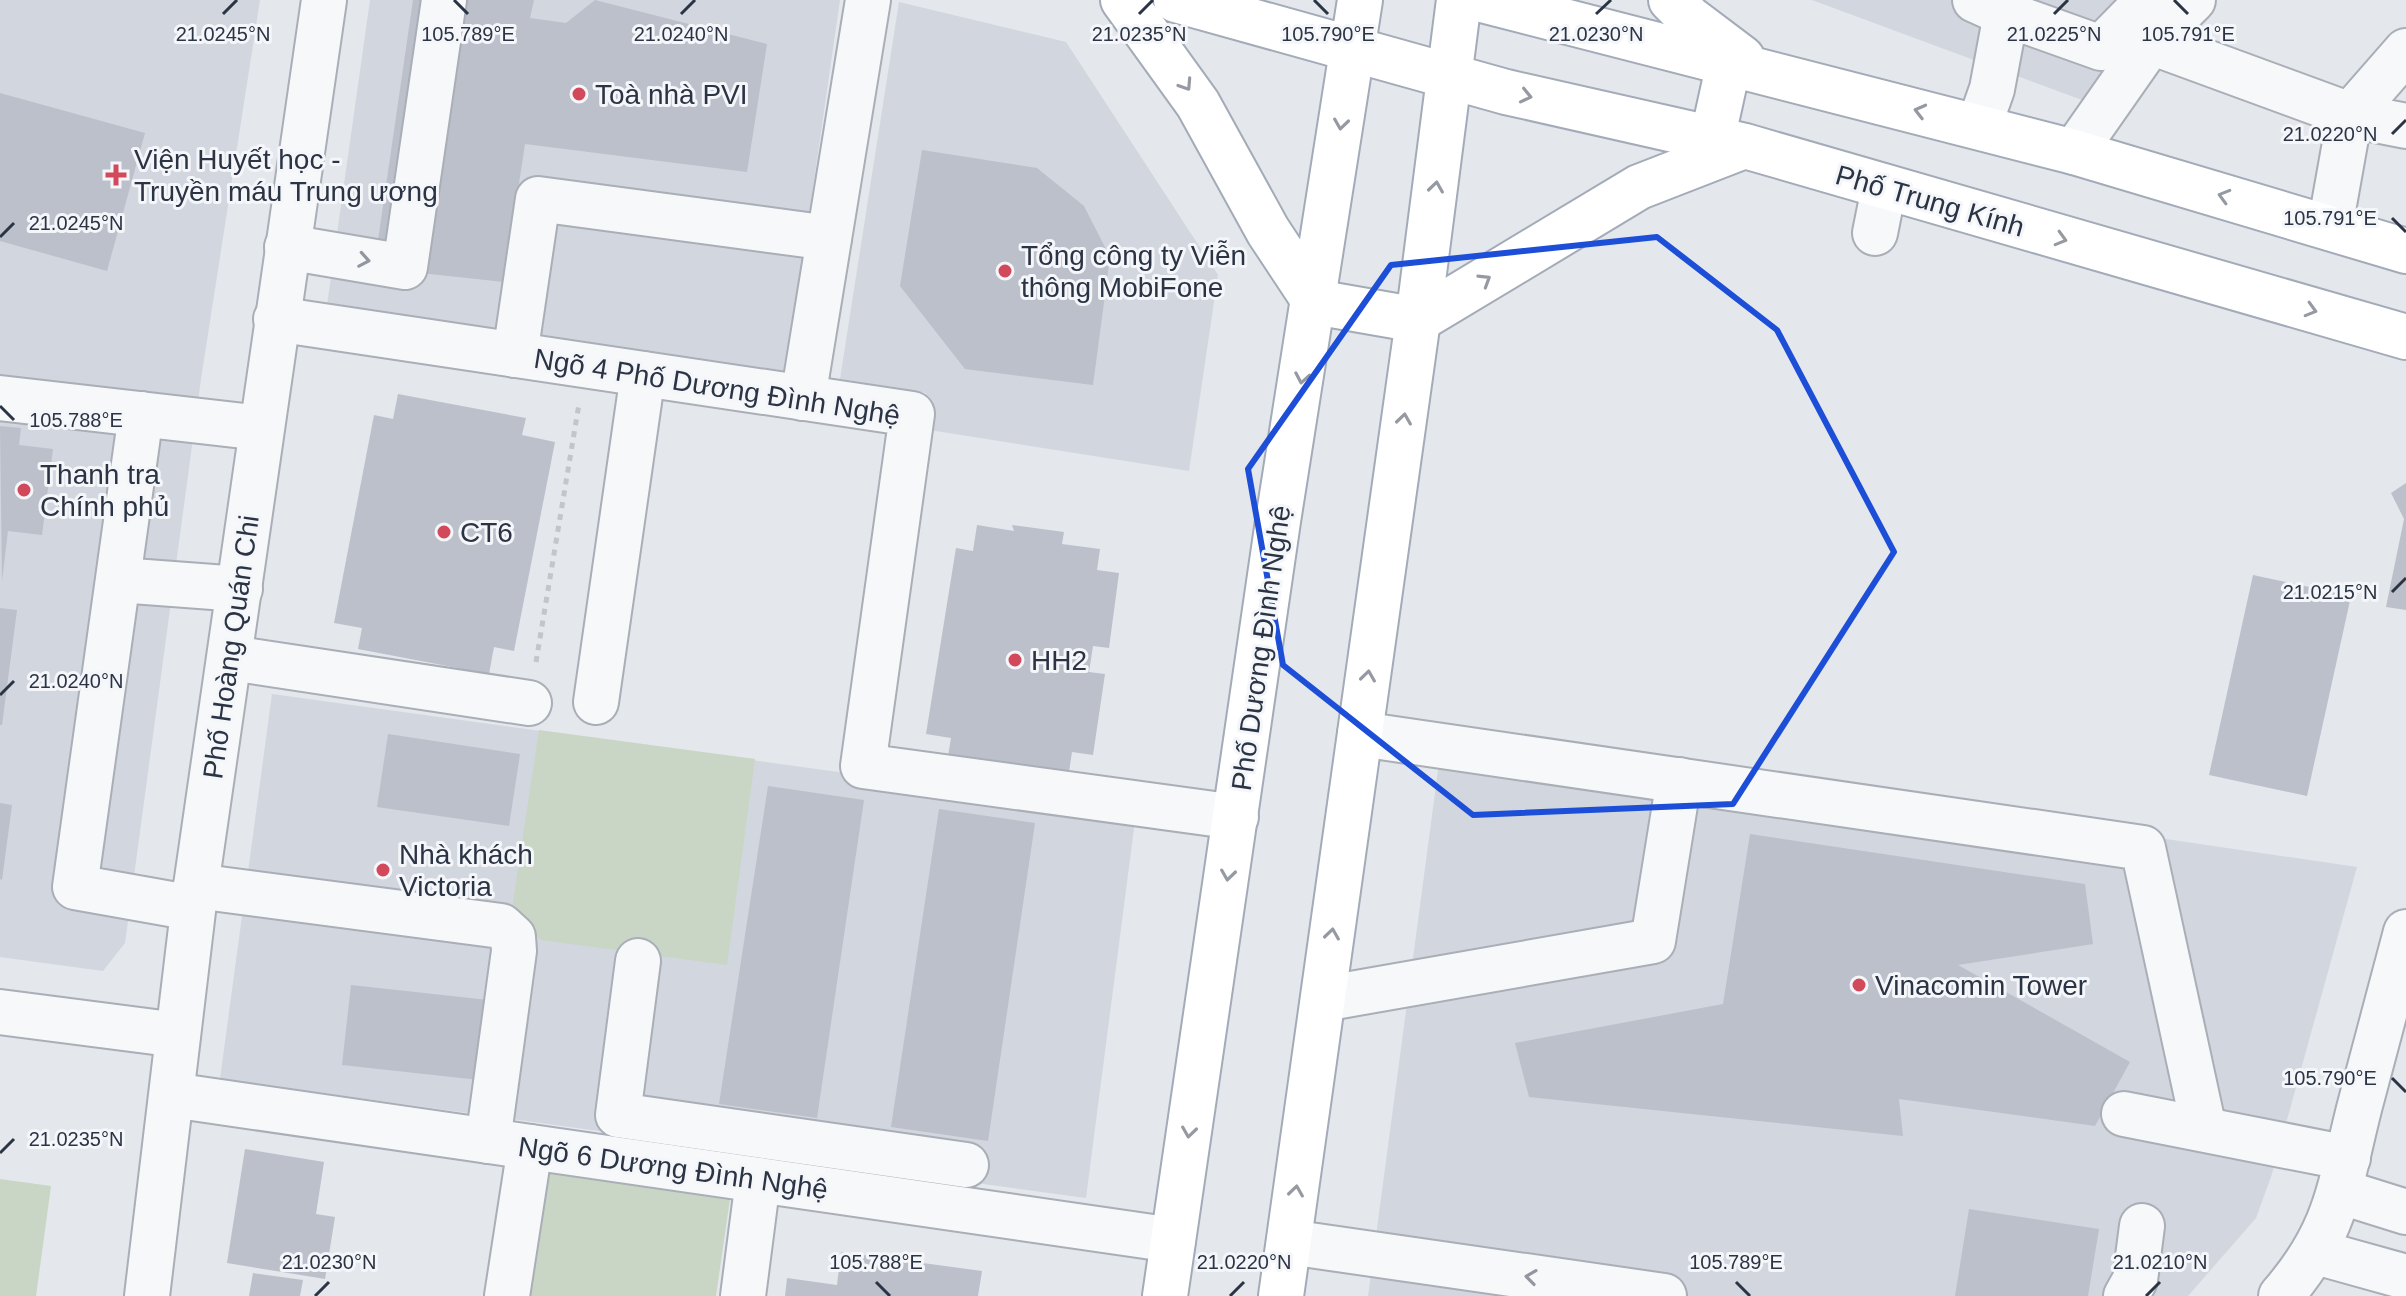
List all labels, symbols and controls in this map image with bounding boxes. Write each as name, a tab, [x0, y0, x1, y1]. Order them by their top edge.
text: 21.0245°N	[176, 23, 270, 45]
text: 105.789°E	[421, 23, 515, 45]
text: 21.0240°N	[634, 23, 728, 45]
text: 21.0235°N	[1092, 23, 1186, 45]
text: 105.790°E	[1281, 23, 1375, 45]
text: 21.0230°N	[1549, 23, 1643, 45]
text: 21.0225°N	[2007, 23, 2101, 45]
text: 105.791°E	[2141, 23, 2235, 45]
one-way arrow	[1176, 76, 1191, 91]
place label: Toà nhà PVI	[595, 79, 748, 110]
marker: Toà nhà PVI	[570, 85, 588, 103]
one-way arrow	[1518, 87, 1532, 104]
one-way arrow	[1913, 104, 1927, 121]
one-way arrow	[1333, 117, 1350, 131]
text: 21.0220°N	[2283, 123, 2377, 145]
place label: Viện Huyết học - Truyền máu Trung ương	[134, 144, 438, 207]
street label: Phố Trung Kính	[1832, 159, 2028, 243]
marker: Viện Huyết học - Truyền máu Trung ương	[105, 164, 127, 186]
one-way arrow	[1427, 180, 1444, 194]
one-way arrow	[2218, 189, 2232, 205]
text: 105.791°E	[2283, 207, 2377, 229]
text: 21.0245°N	[29, 212, 123, 234]
one-way arrow	[2054, 230, 2068, 246]
place label: Tổng công ty Viễn thông MobiFone	[1021, 240, 1246, 303]
one-way arrow	[357, 250, 371, 267]
marker: Tổng công ty Viễn thông MobiFone	[996, 262, 1014, 280]
one-way arrow	[1476, 274, 1491, 289]
one-way arrow	[2304, 301, 2318, 317]
street label: Ngõ 4 Phố Dương Đình Nghệ	[532, 343, 902, 431]
one-way arrow	[1295, 372, 1312, 385]
text: 105.788°E	[29, 409, 123, 431]
one-way arrow	[1395, 412, 1412, 425]
place label: Thanh tra Chính phủ	[40, 459, 169, 522]
marker: Thanh tra Chính phủ	[15, 481, 33, 499]
street label: Phố Dương Đình Nghệ	[1226, 503, 1296, 793]
street label: Phố Hoàng Quán Chi	[197, 513, 265, 781]
place label: CT6	[460, 517, 513, 548]
marker: CT6	[435, 523, 453, 541]
text: 21.0215°N	[2283, 581, 2377, 603]
place label: HH2	[1031, 645, 1087, 676]
marker: HH2	[1006, 651, 1024, 669]
one-way arrow	[1360, 669, 1377, 682]
text: 21.0240°N	[29, 670, 123, 692]
place label: Nhà khách Victoria	[399, 839, 533, 902]
marker: Nhà khách Victoria	[374, 861, 392, 879]
one-way arrow	[1220, 868, 1237, 882]
one-way arrow	[1323, 927, 1340, 940]
place label: Vinacomin Tower	[1875, 970, 2087, 1001]
marker: Vinacomin Tower	[1850, 976, 1868, 994]
text: 105.790°E	[2283, 1067, 2377, 1089]
one-way arrow	[1181, 1125, 1198, 1139]
text: 21.0235°N	[29, 1128, 123, 1150]
street label: Ngõ 6 Dương Đình Nghệ	[516, 1131, 830, 1205]
one-way arrow	[1287, 1184, 1304, 1198]
text: 21.0230°N	[282, 1251, 376, 1273]
text: 105.788°E	[829, 1251, 923, 1273]
text: 21.0220°N	[1197, 1251, 1291, 1273]
text: 105.789°E	[1689, 1251, 1783, 1273]
text: 21.0210°N	[2113, 1251, 2207, 1273]
one-way arrow	[1524, 1269, 1538, 1286]

